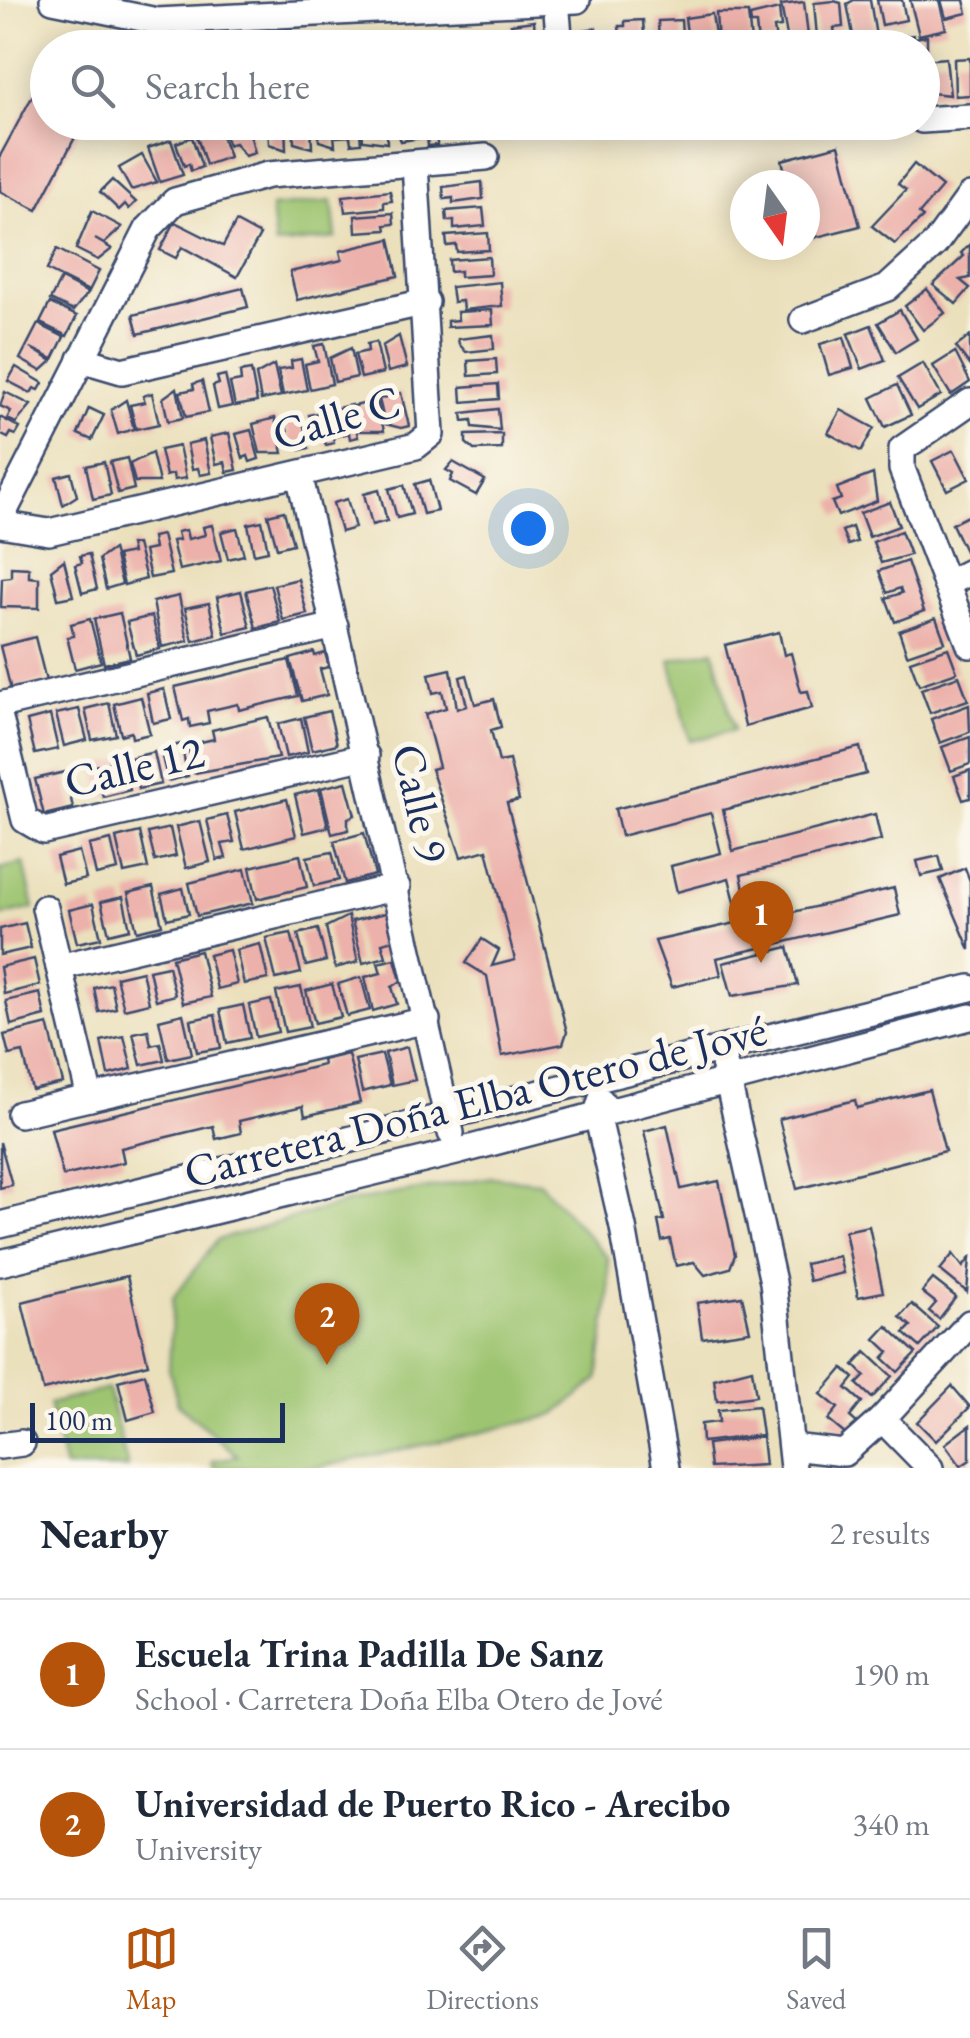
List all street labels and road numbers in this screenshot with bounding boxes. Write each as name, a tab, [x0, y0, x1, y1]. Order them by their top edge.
street label: Calle C	[266, 371, 406, 463]
street label: Calle 12	[59, 722, 210, 810]
street label: Calle 9	[379, 738, 463, 868]
street label: Carretera Doña Elba Otero de Jové	[178, 1000, 772, 1200]

